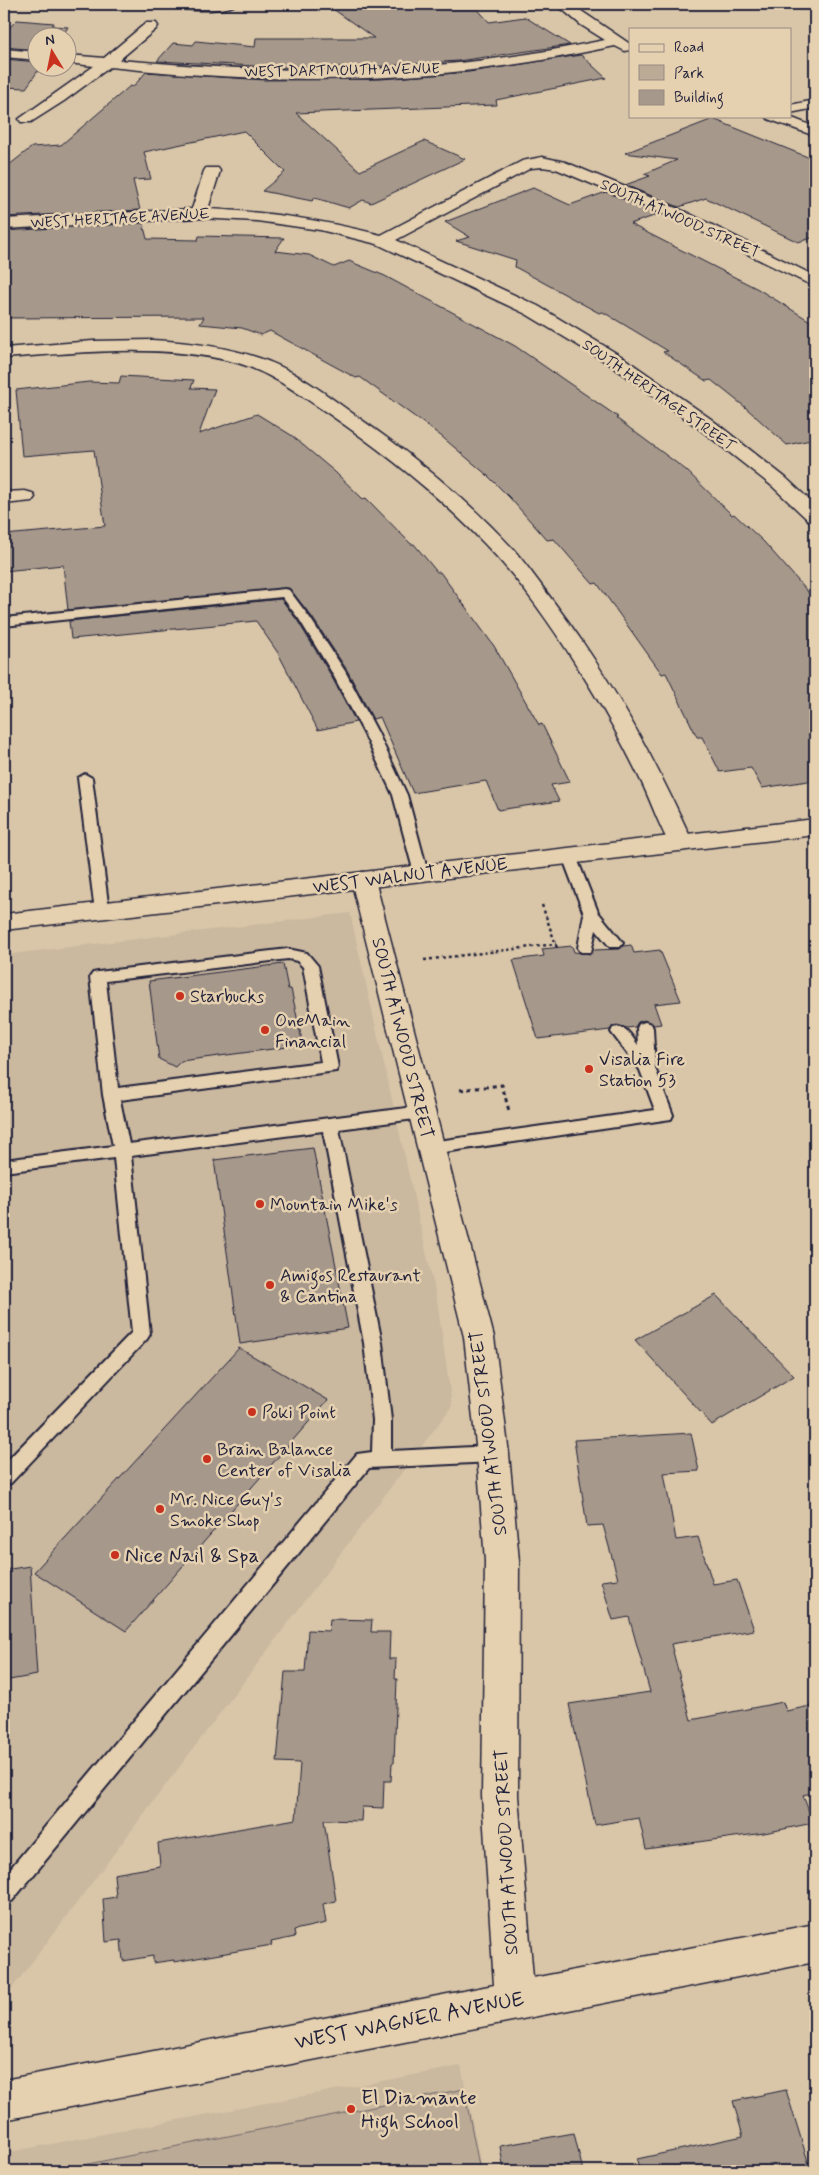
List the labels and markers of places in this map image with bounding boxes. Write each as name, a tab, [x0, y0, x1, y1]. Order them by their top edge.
place label: Starbucks	[190, 985, 264, 1009]
marker: Starbucks	[174, 990, 186, 1002]
place label: OneMain Financial	[275, 1009, 350, 1054]
marker: OneMain Financial	[259, 1024, 271, 1036]
place label: Visalia Fire Station 53	[599, 1048, 685, 1093]
marker: Visalia Fire Station 53	[583, 1063, 595, 1075]
place label: Mountain Mike's	[270, 1193, 398, 1217]
marker: Mountain Mike's	[254, 1198, 266, 1210]
place label: Amigos Restaurant & Cantina	[280, 1264, 421, 1309]
marker: Amigos Restaurant & Cantina	[264, 1279, 276, 1291]
place label: Poki Point	[262, 1401, 336, 1425]
marker: Poki Point	[246, 1406, 258, 1418]
place label: Brain Balance Center of Visalia	[217, 1438, 352, 1483]
marker: Brain Balance Center of Visalia	[201, 1453, 213, 1465]
place label: Mr. Nice Guy's Smoke Shop	[170, 1488, 282, 1533]
marker: Mr. Nice Guy's Smoke Shop	[154, 1503, 166, 1515]
place label: Nice Nail & Spa	[125, 1542, 259, 1570]
marker: Nice Nail & Spa	[109, 1549, 121, 1561]
place label: El Diamante High School	[361, 2084, 477, 2138]
marker: El Diamante High School	[345, 2103, 357, 2115]

